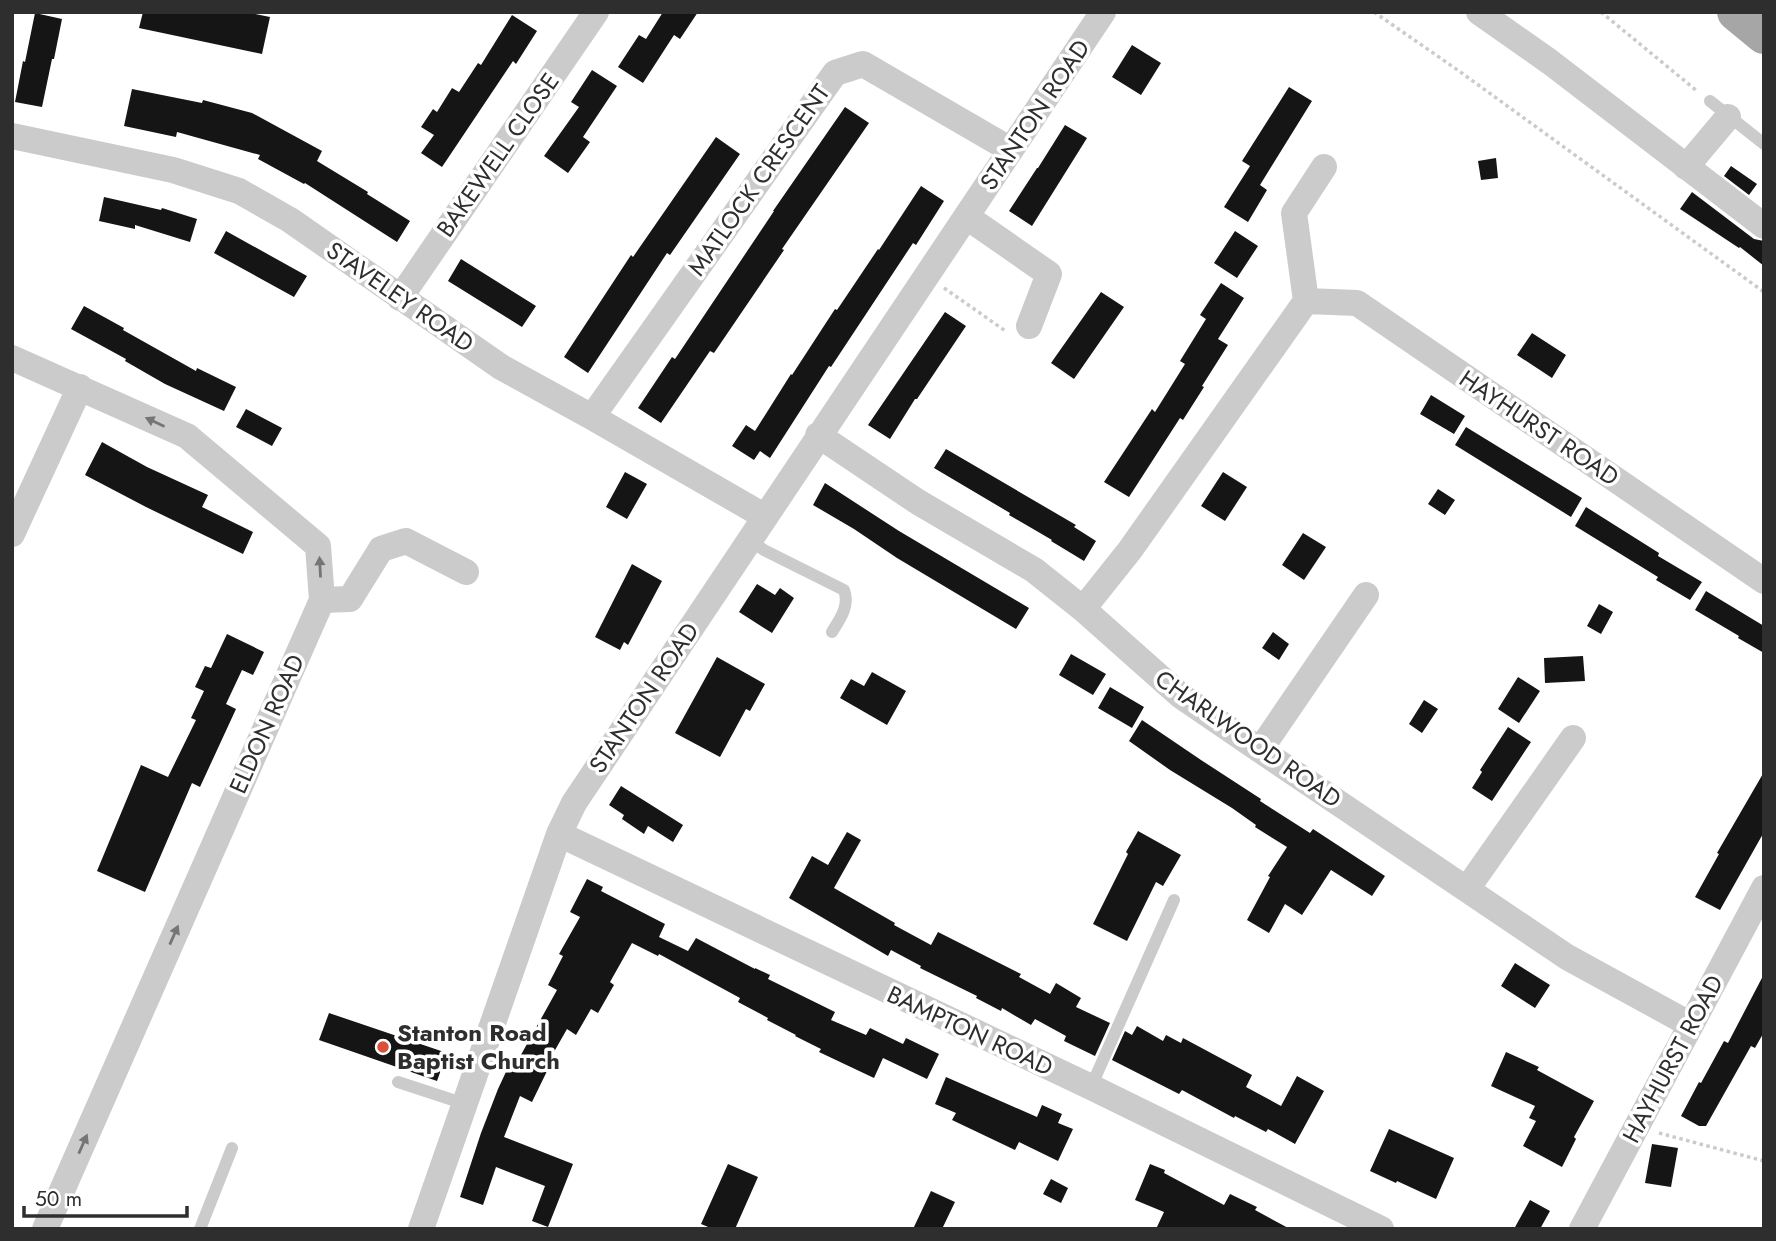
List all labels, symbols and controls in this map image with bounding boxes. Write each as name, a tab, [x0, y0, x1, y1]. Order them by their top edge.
street label: STANTON ROAD	[971, 32, 1098, 197]
street label: BAKEWELL CLOSE	[428, 66, 567, 244]
street label: MATLOCK CRESCENT	[679, 77, 838, 283]
street label: STAVELEY ROAD	[319, 233, 481, 361]
street label: HAYHURST ROAD	[1452, 361, 1626, 494]
one-way arrow	[145, 416, 166, 427]
one-way arrow	[314, 556, 325, 578]
street label: STANTON ROAD	[580, 615, 707, 780]
street label: ELDON ROAD	[220, 649, 313, 799]
street label: CHARLWOOD ROAD	[1148, 661, 1348, 816]
one-way arrow	[169, 925, 180, 946]
street label: HAYHURST ROAD	[1614, 969, 1732, 1149]
street label: BAMPTON ROAD	[882, 977, 1059, 1084]
place label: Stanton Road Baptist Church	[397, 1015, 560, 1078]
marker: Stanton Road Baptist Church	[375, 1039, 391, 1055]
one-way arrow	[77, 1134, 89, 1154]
scale bar	[24, 1174, 187, 1218]
text: 50 m	[35, 1184, 82, 1214]

